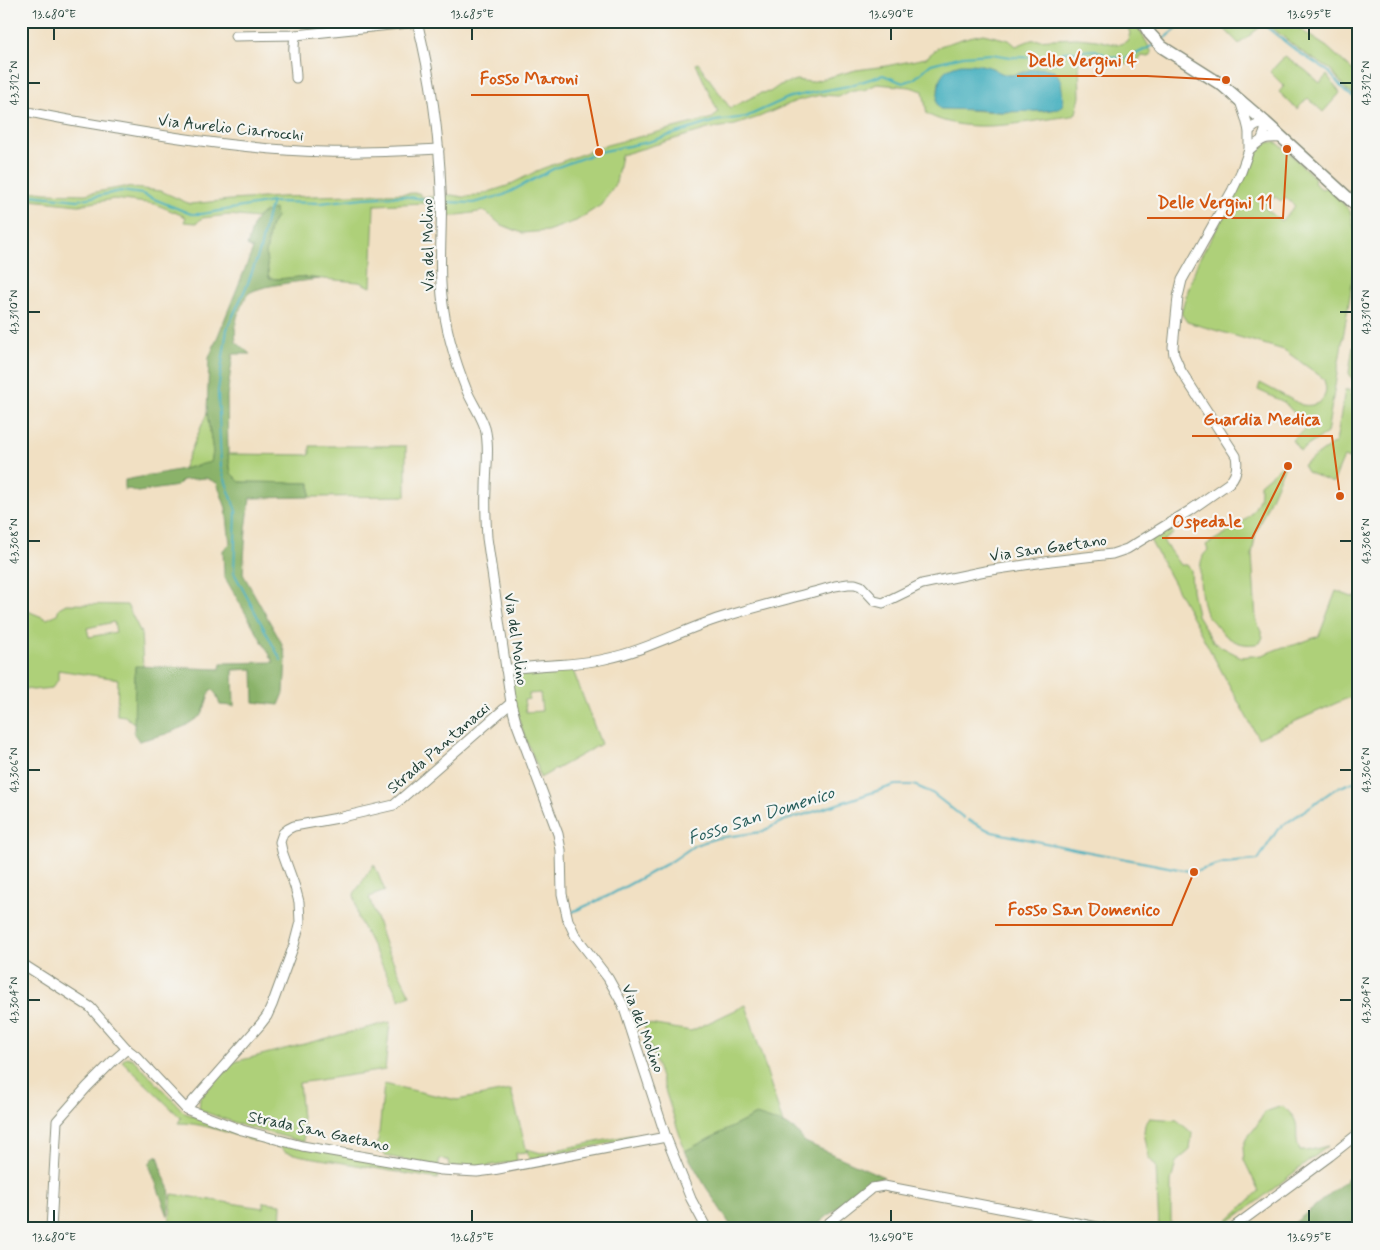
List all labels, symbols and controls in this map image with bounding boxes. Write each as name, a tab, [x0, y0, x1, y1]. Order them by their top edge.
text: 13.680°E	[32, 7, 76, 23]
text: 13.685°E	[450, 7, 494, 23]
text: 13.690°E	[869, 7, 913, 23]
text: 13.695°E	[1287, 7, 1331, 23]
callout: Delle Vergini 4	[1017, 43, 1147, 76]
text: Delle Vergini 4	[1027, 49, 1138, 75]
text: 43.312°N	[7, 61, 23, 105]
text: 43.312°N	[1359, 61, 1375, 105]
callout: Fosso Maroni	[471, 62, 588, 95]
text: Fosso Maroni	[480, 67, 578, 91]
street label: Via Aurelio Ciarrocchi	[157, 110, 305, 147]
callout: Delle Vergini 11	[1147, 185, 1283, 218]
text: Delle Vergini 11	[1157, 191, 1273, 217]
street label: Via del Molino	[417, 198, 440, 292]
text: 43.310°N	[7, 290, 23, 334]
text: 43.310°N	[1359, 290, 1375, 334]
callout: Guardia Medica	[1192, 403, 1332, 436]
text: Guardia Medica	[1203, 408, 1321, 432]
callout: Ospedale	[1162, 505, 1252, 538]
text: Ospedale	[1172, 510, 1242, 534]
text: 43.308°N	[7, 518, 23, 564]
text: 43.308°N	[1359, 518, 1375, 564]
street label: Via San Gaetano	[988, 530, 1108, 567]
street label: Via del Molino	[499, 592, 532, 687]
street label: Strada Pantanacci	[383, 697, 495, 799]
text: 43.306°N	[7, 748, 23, 792]
text: 43.306°N	[1359, 748, 1375, 792]
water label: Fosso San Domenico	[685, 781, 839, 851]
callout: Fosso San Domenico	[995, 892, 1172, 925]
text: Fosso San Domenico	[1008, 898, 1161, 922]
text: 43.304°N	[7, 977, 23, 1023]
text: 43.304°N	[1359, 977, 1375, 1023]
street label: Via del Molino	[616, 981, 669, 1076]
street label: Strada San Gaetano	[246, 1106, 391, 1157]
text: 13.680°E	[32, 1230, 76, 1246]
text: 13.685°E	[450, 1230, 494, 1246]
text: 13.690°E	[869, 1230, 913, 1246]
text: 13.695°E	[1287, 1230, 1331, 1246]

